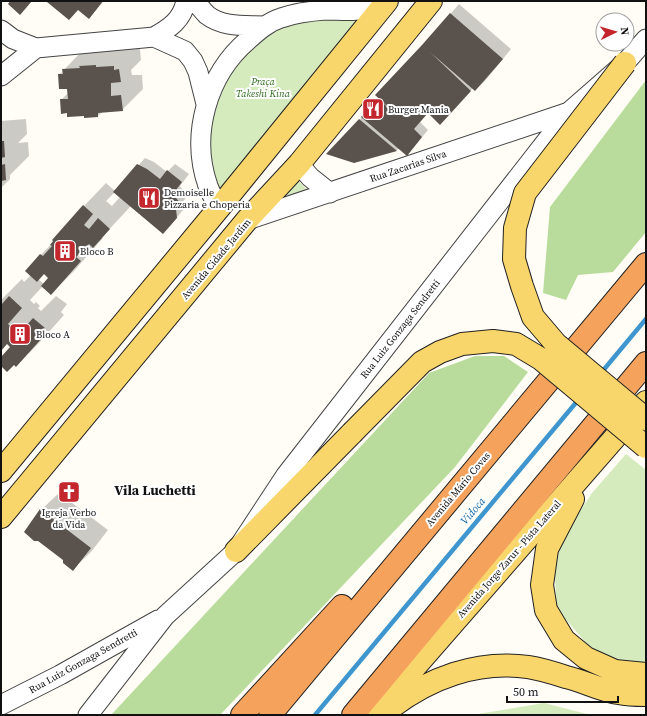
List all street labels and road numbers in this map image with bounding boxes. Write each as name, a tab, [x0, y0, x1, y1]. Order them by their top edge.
street label: Rua Zacarias Silva	[368, 147, 449, 185]
street label: Avenida Cidade Jardim	[178, 216, 254, 302]
street label: Rua Luiz Gonzaga Sendretti	[357, 277, 443, 381]
street label: Avenida Mário Covas	[423, 449, 493, 529]
street label: Avenida Jorge Zarur - Pista Lateral	[454, 497, 564, 621]
street label: Rua Luiz Gonzaga Sendretti	[26, 626, 140, 696]

